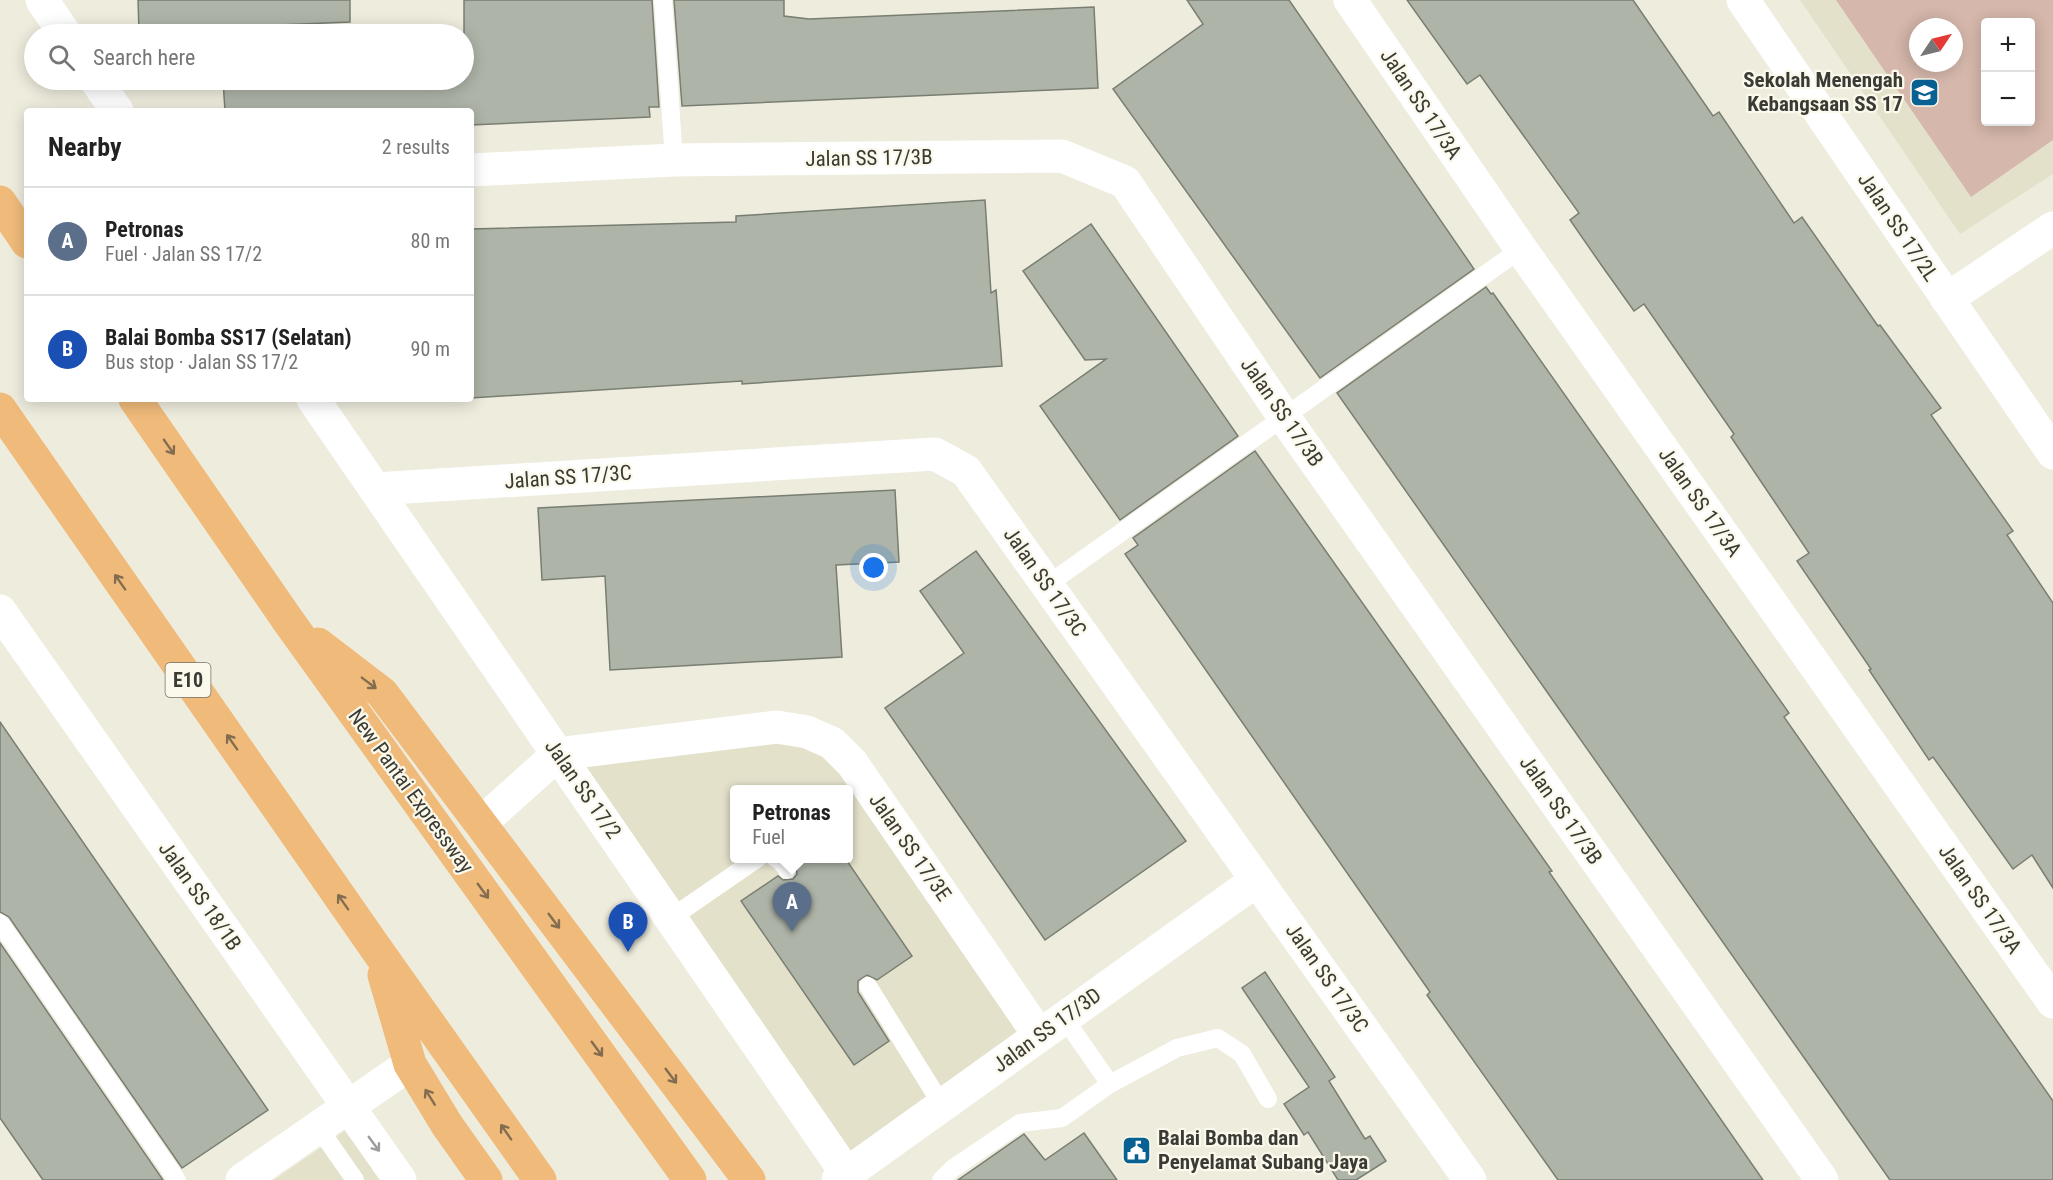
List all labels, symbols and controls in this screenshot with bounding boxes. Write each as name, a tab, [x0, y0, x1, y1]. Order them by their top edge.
north arrow	[1909, 18, 1963, 72]
map controls	[1981, 18, 2035, 126]
button: +	[1981, 18, 2035, 72]
search box	[24, 24, 474, 90]
icon: search	[45, 41, 78, 74]
street label: Jalan SS 17/3A	[1375, 44, 1467, 164]
text: Search here	[93, 45, 195, 70]
place label: Sekolah Menengah Kebangsaan SS 17	[1743, 68, 1903, 116]
button: −	[1981, 72, 2035, 126]
school or university icon: Sekolah Menengah Kebangsaan SS 17	[1908, 76, 1940, 108]
text: Nearby	[48, 132, 122, 162]
text: 2 results	[382, 135, 450, 159]
street label: Jalan SS 17/3B	[805, 145, 933, 171]
street label: Jalan SS 17/2L	[1853, 168, 1943, 286]
text: Petronas	[105, 217, 184, 242]
text: A	[62, 229, 73, 253]
text: 80 m	[411, 229, 450, 253]
text: Fuel · Jalan SS 17/2	[105, 242, 262, 266]
text: Balai Bomba SS17 (Selatan)	[105, 325, 352, 350]
text: B	[62, 337, 73, 361]
text: 90 m	[411, 337, 450, 361]
text: Bus stop · Jalan SS 17/2	[105, 350, 298, 374]
street label: Jalan SS 17/3B	[1236, 353, 1328, 471]
one-way arrow	[163, 439, 175, 455]
street label: Jalan SS 17/3A	[1654, 443, 1746, 561]
street label: Jalan SS 17/3C	[504, 461, 632, 493]
street label: Jalan SS 17/3C	[999, 523, 1091, 641]
your location	[859, 553, 888, 582]
one-way arrow	[114, 575, 126, 591]
road number: E10	[166, 663, 210, 697]
one-way arrow	[361, 676, 377, 689]
street label: New Pantai Expressway	[344, 704, 479, 878]
one-way arrow	[226, 735, 238, 751]
street label: Jalan SS 17/2	[540, 735, 626, 843]
street label: Jalan SS 17/3B	[1515, 751, 1607, 869]
popup	[730, 785, 853, 863]
street label: Jalan SS 17/3E	[864, 789, 956, 905]
text: Petronas	[752, 800, 831, 825]
text: Fuel	[752, 825, 785, 849]
street label: Jalan SS 18/1B	[154, 837, 246, 955]
street label: Jalan SS 17/3A	[1934, 840, 2026, 958]
one-way arrow	[477, 882, 489, 899]
pin: A	[772, 882, 812, 932]
one-way arrow	[337, 895, 349, 911]
pin: B	[608, 902, 648, 952]
one-way arrow	[547, 913, 560, 929]
street label: Jalan SS 17/3C	[1281, 919, 1373, 1037]
street label: Jalan SS 17/3D	[988, 983, 1106, 1077]
one-way arrow	[591, 1041, 603, 1057]
one-way arrow	[665, 1068, 678, 1084]
one-way arrow	[424, 1089, 436, 1106]
one-way arrow	[500, 1125, 512, 1141]
place label: Balai Bomba dan Penyelamat Subang Jaya	[1158, 1126, 1368, 1174]
public building icon: Balai Bomba dan Penyelamat Subang Jaya	[1121, 1134, 1153, 1166]
one-way arrow	[368, 1135, 380, 1151]

